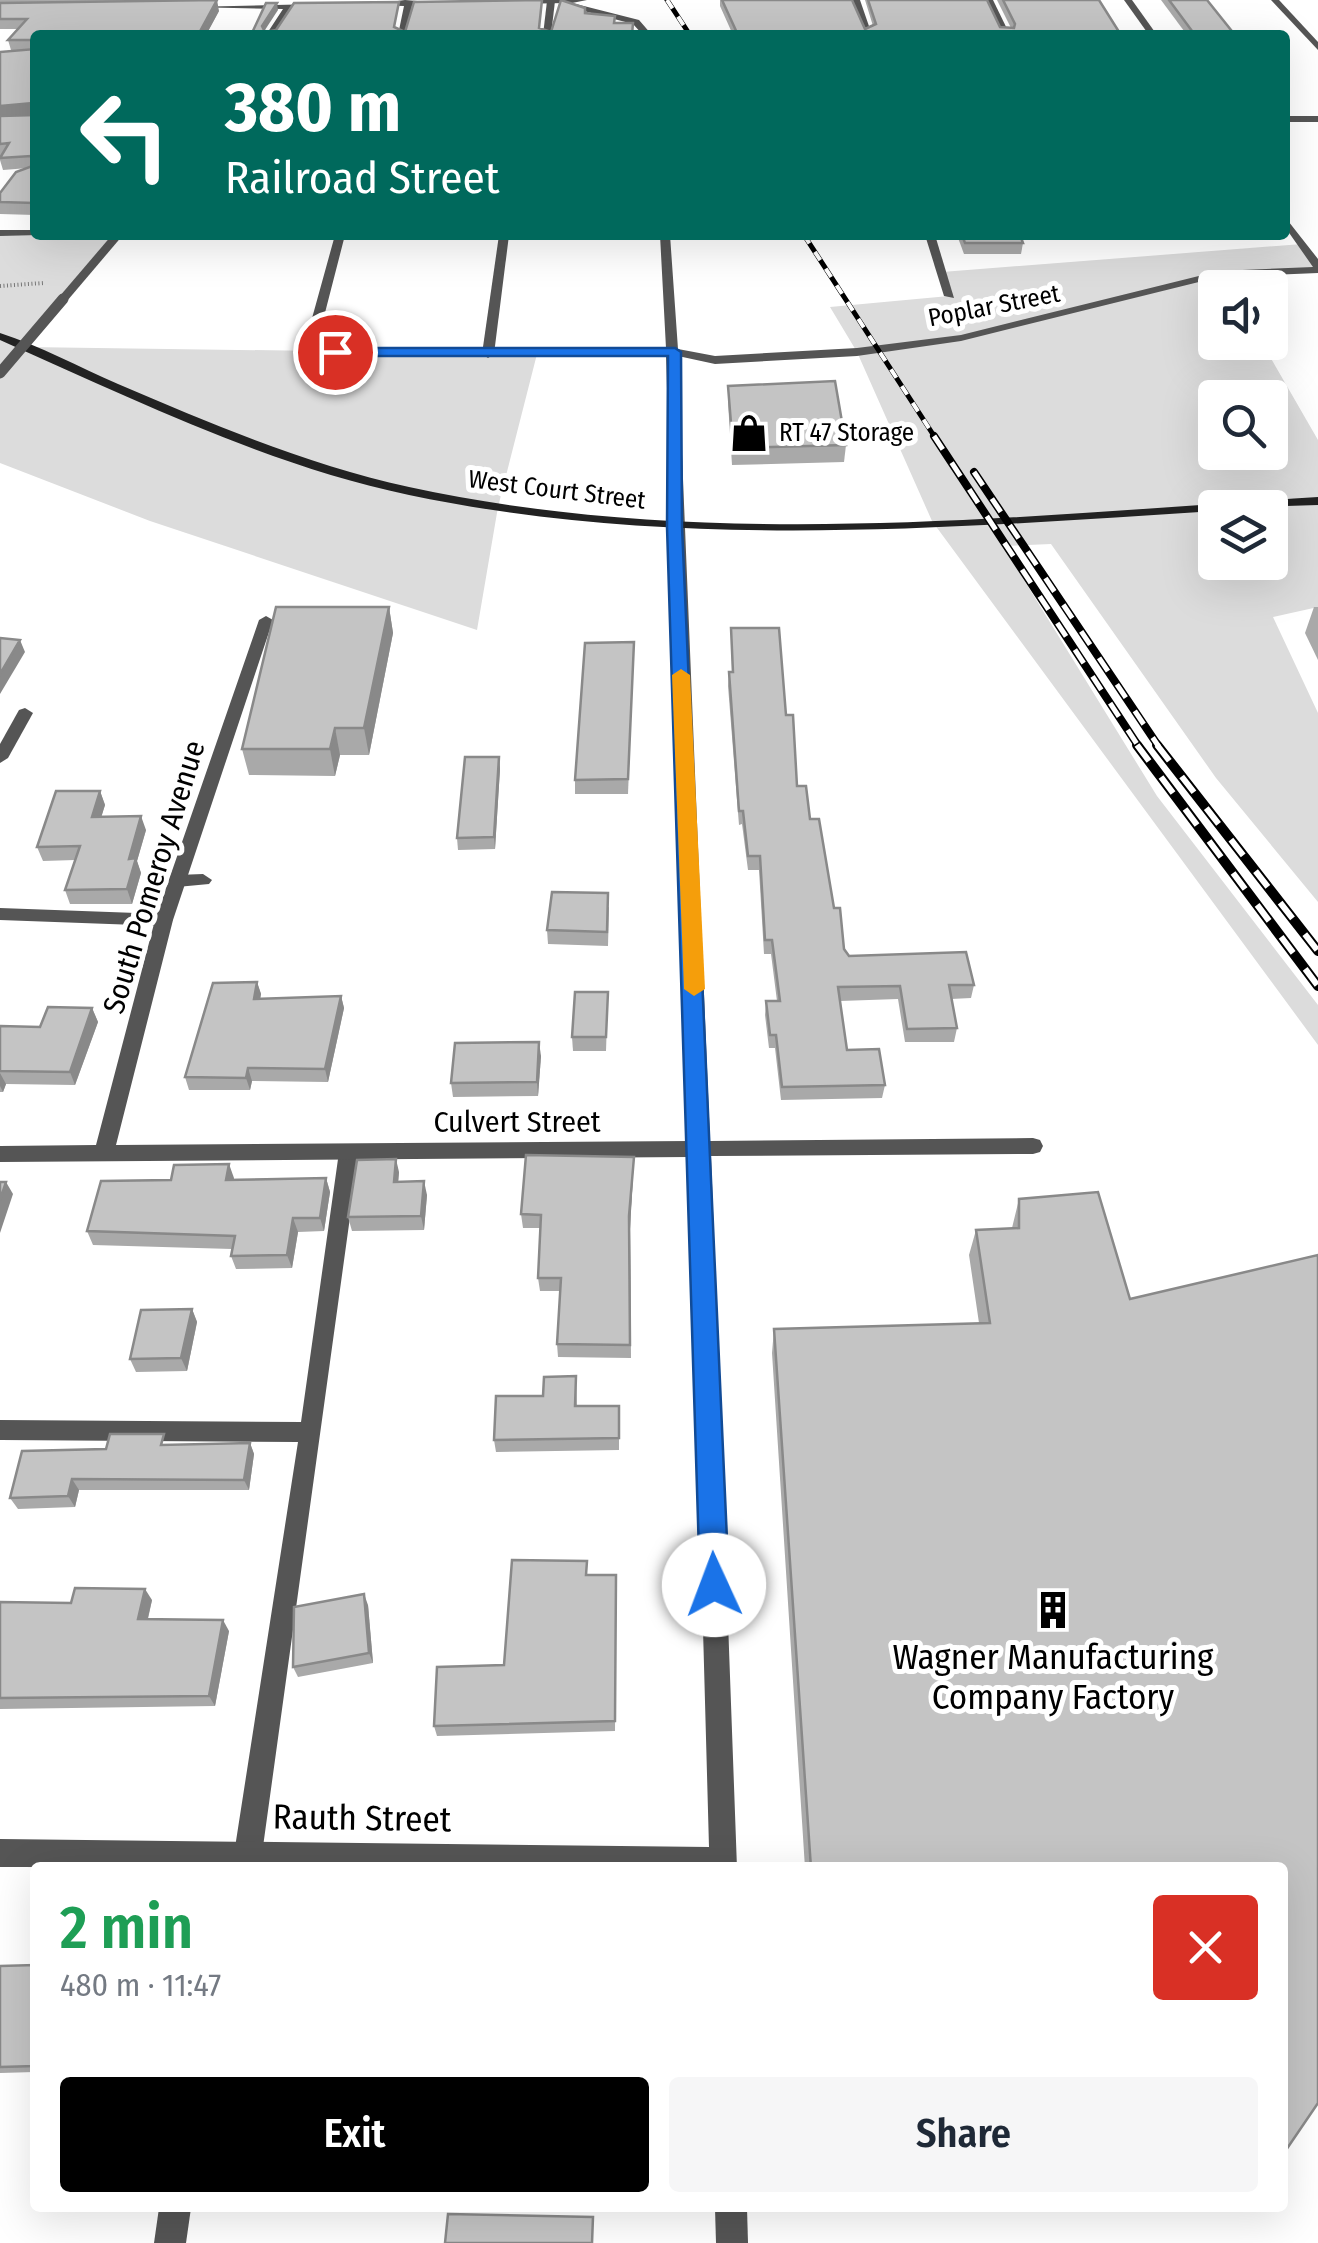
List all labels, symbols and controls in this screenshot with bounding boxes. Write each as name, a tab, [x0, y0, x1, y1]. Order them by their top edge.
text: 380 m	[225, 66, 401, 150]
icon: left	[60, 70, 190, 200]
text: Railroad Street	[225, 151, 499, 205]
map controls	[1198, 270, 1288, 580]
button: sound	[1198, 270, 1288, 360]
street label: Poplar Street	[926, 278, 1063, 333]
pin	[293, 310, 378, 395]
icon: arrive	[308, 325, 363, 380]
button: search	[1198, 380, 1288, 470]
shop icon: RT 47 Storage	[728, 412, 770, 454]
place label: RT 47 Storage	[779, 418, 914, 448]
street label: West Court Street	[467, 464, 648, 516]
button: layers	[1198, 490, 1288, 580]
street label: South Pomeroy Avenue	[95, 736, 213, 1018]
street label: Culvert Street	[433, 1104, 601, 1140]
position arrow	[662, 1533, 766, 1637]
building icon: Wagner Manufacturing Company Factory	[1032, 1589, 1074, 1631]
place label: Wagner Manufacturing Company Factory	[892, 1636, 1214, 1718]
street label: Rauth Street	[272, 1795, 452, 1841]
text: 2 min	[60, 1892, 193, 1964]
button: close	[1153, 1895, 1258, 2000]
text: 480 m · 11:47	[60, 1966, 221, 2004]
button: Exit	[60, 2077, 649, 2192]
button: Share	[669, 2077, 1258, 2192]

